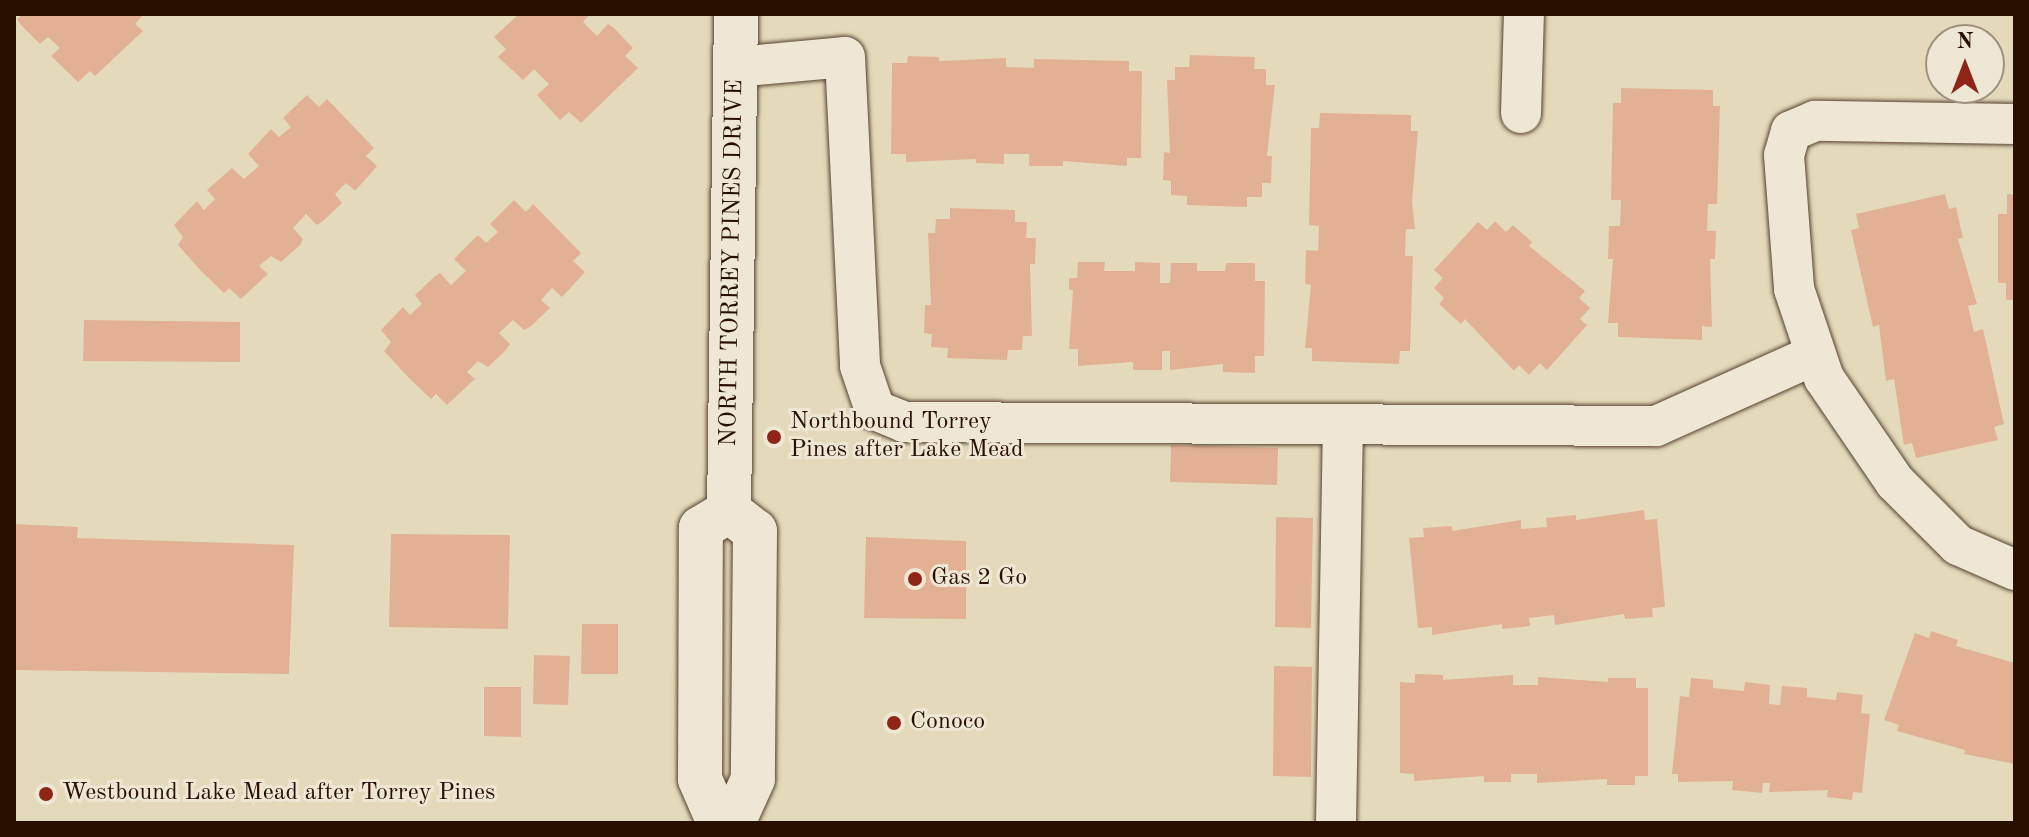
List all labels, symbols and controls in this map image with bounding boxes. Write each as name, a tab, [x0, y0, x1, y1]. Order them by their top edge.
north arrow	[1925, 24, 2005, 104]
text: N	[1957, 31, 1973, 53]
street label: NORTH TORREY PINES DRIVE	[715, 79, 751, 447]
place label: Northbound Torrey Pines after Lake Mead	[790, 409, 1023, 465]
marker: Northbound Torrey Pines after Lake Mead	[765, 428, 783, 446]
place label: Gas 2 Go	[931, 565, 1027, 593]
marker: Gas 2 Go	[906, 570, 924, 588]
place label: Conoco	[910, 709, 985, 737]
marker: Conoco	[885, 714, 903, 732]
place label: Westbound Lake Mead after Torrey Pines	[62, 780, 495, 808]
marker: Westbound Lake Mead after Torrey Pines	[37, 785, 55, 803]

